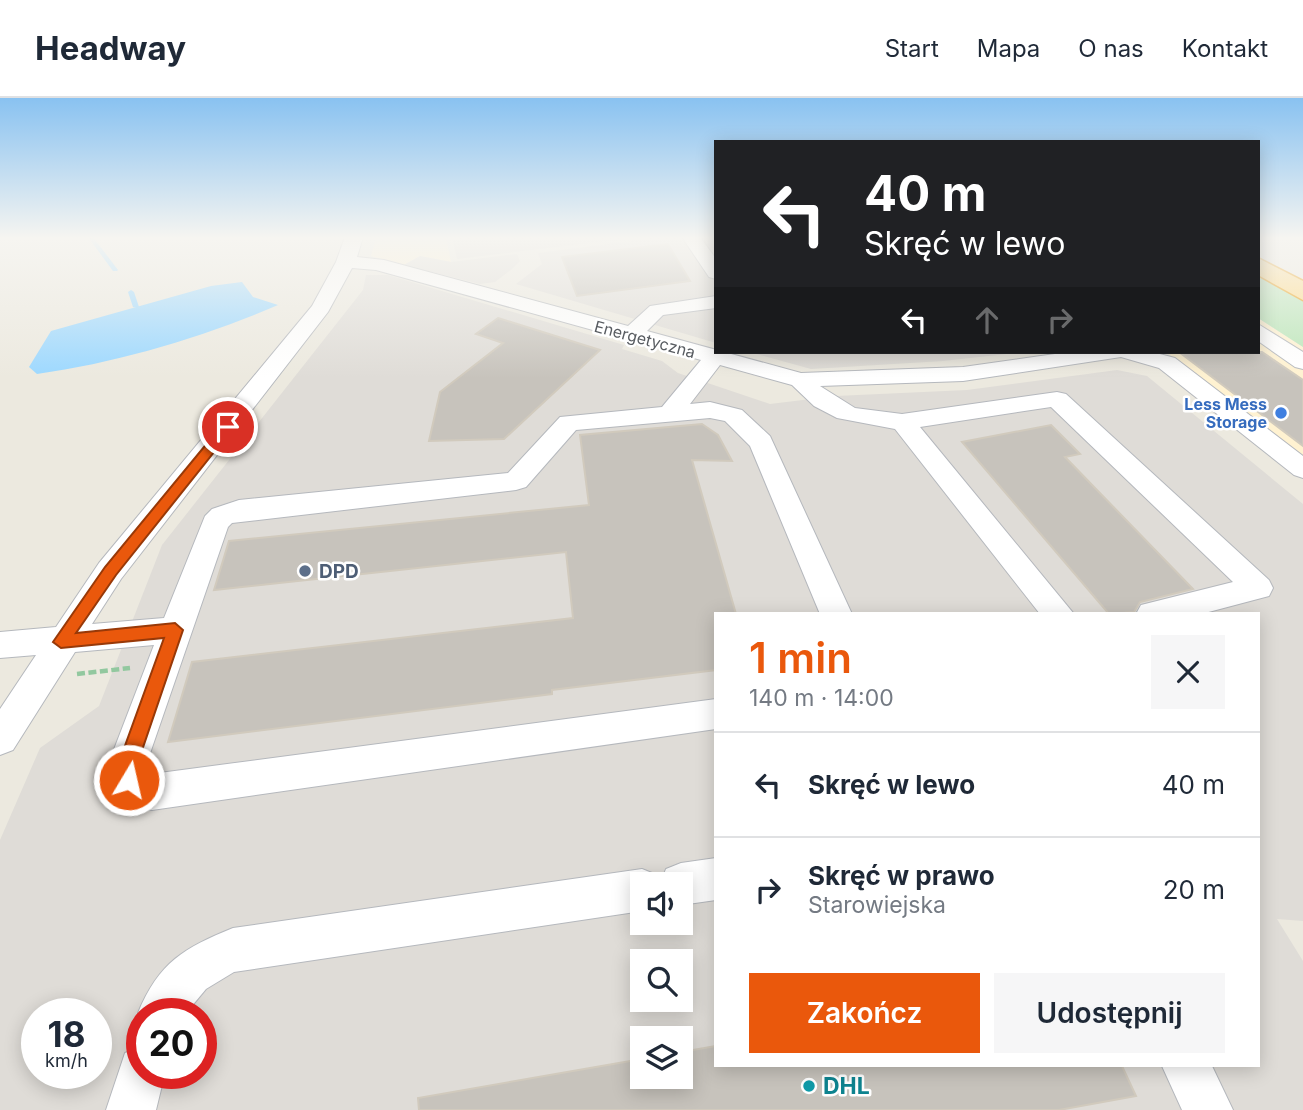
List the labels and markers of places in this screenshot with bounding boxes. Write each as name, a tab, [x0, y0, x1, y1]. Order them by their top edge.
place label: Less Mess Storage	[1184, 394, 1267, 432]
pin	[198, 397, 258, 457]
marker: Less Mess Storage	[1273, 405, 1289, 421]
place label: DPD	[319, 560, 359, 583]
marker: DPD	[297, 563, 313, 579]
place label: DHL	[823, 1072, 870, 1100]
marker: DHL	[801, 1078, 817, 1094]

